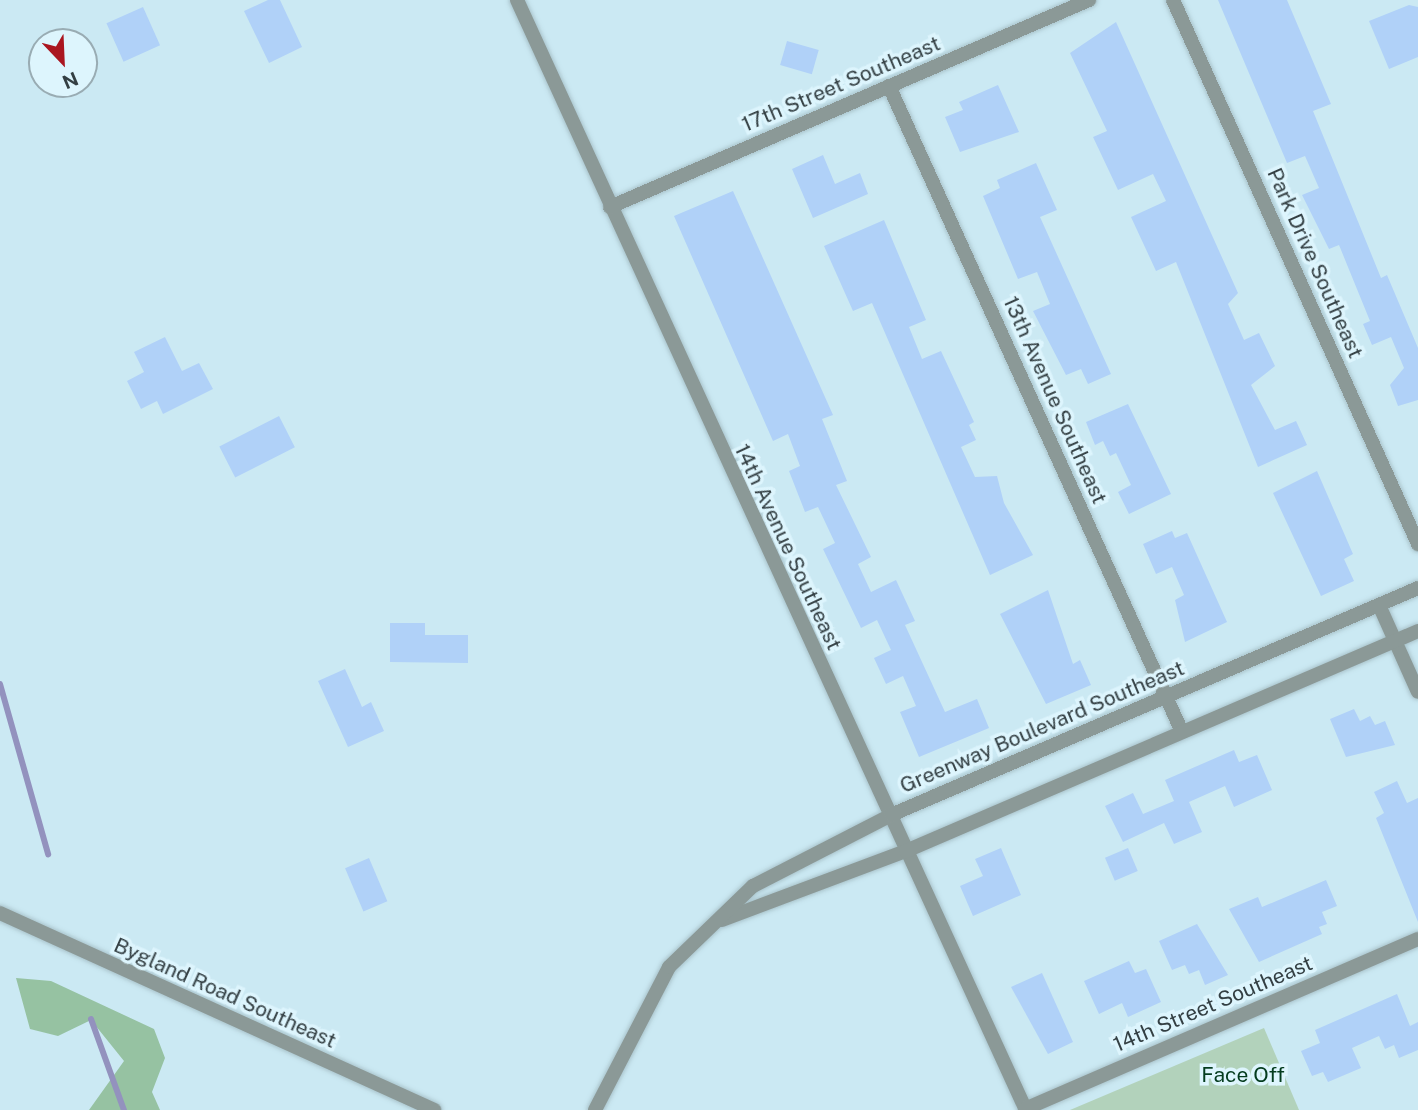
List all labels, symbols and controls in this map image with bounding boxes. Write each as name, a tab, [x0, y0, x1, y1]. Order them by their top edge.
north arrow	[28, 28, 98, 98]
street label: 17th Street Southeast	[738, 31, 944, 137]
text: N	[59, 67, 82, 94]
street label: Park Drive Southeast	[1262, 164, 1368, 362]
street label: 13th Avenue Southeast	[998, 292, 1112, 508]
street label: 14th Avenue Southeast	[729, 440, 847, 654]
street label: Greenway Boulevard Southeast	[896, 656, 1188, 798]
street label: Bygland Road Southeast	[110, 933, 340, 1053]
street label: 14th Street Southeast	[1110, 951, 1316, 1057]
park label: Face Off	[1201, 1062, 1285, 1088]

